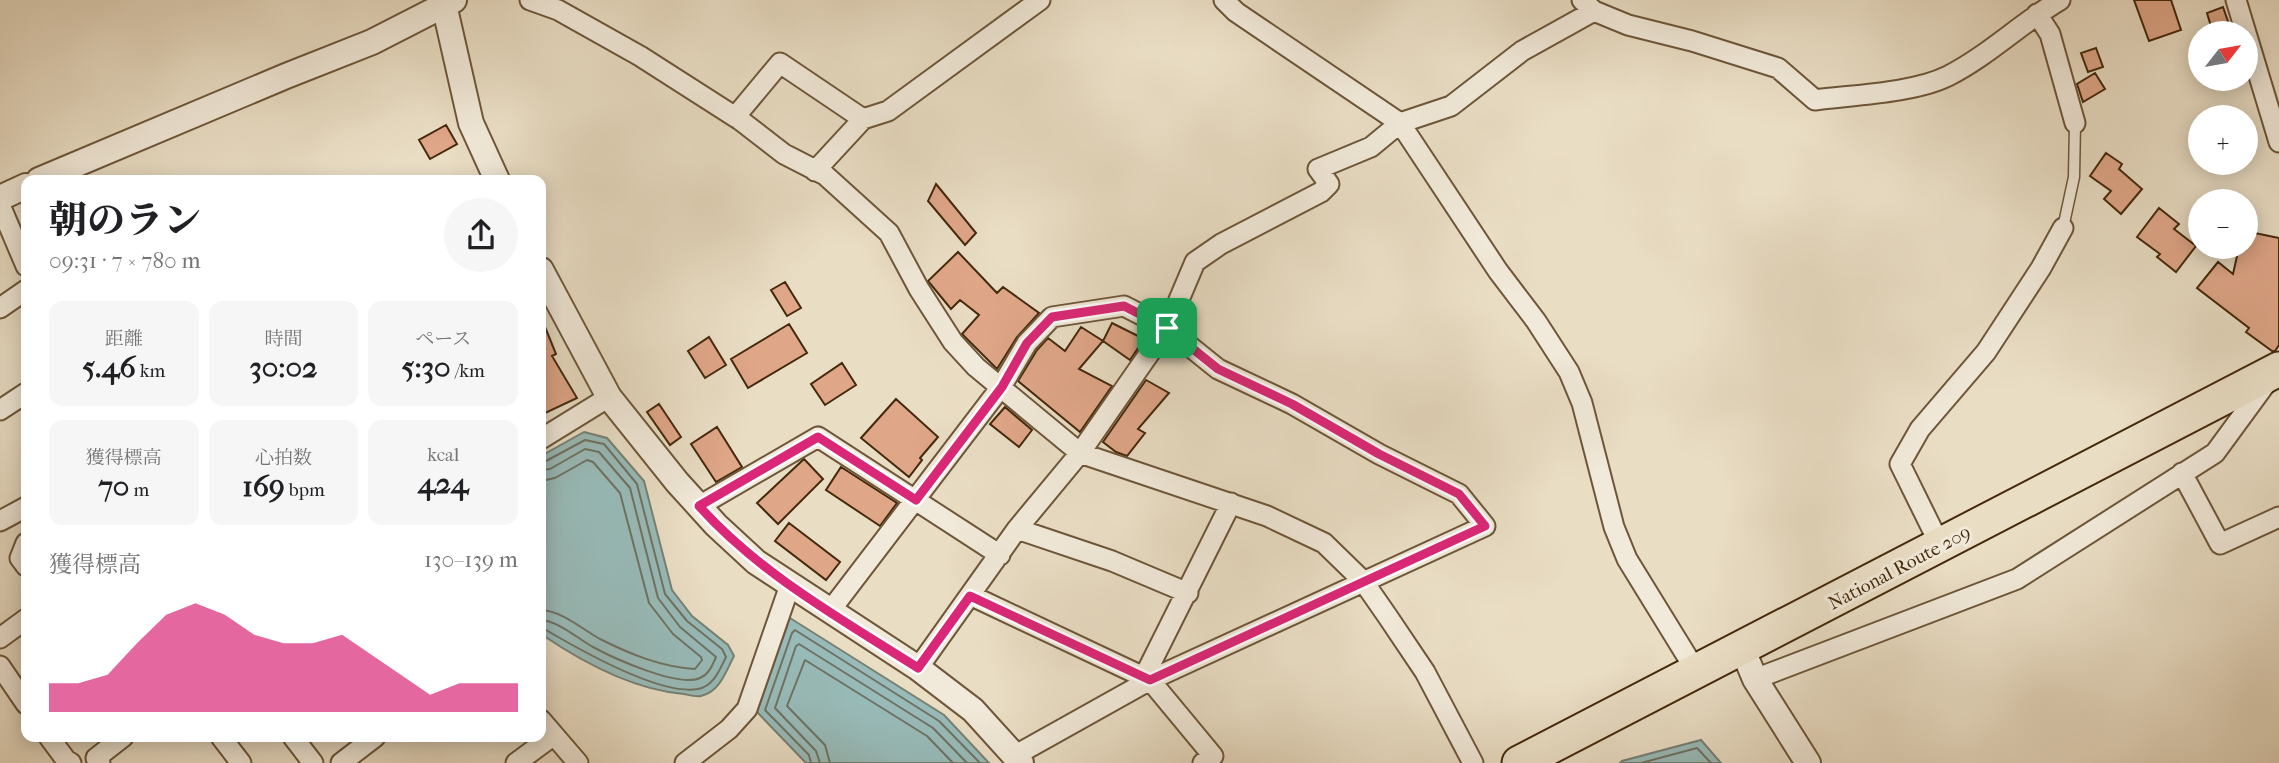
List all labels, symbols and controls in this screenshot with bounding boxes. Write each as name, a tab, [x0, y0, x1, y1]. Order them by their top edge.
north arrow	[2188, 21, 2258, 91]
map controls	[2188, 21, 2258, 259]
button: +	[2188, 105, 2258, 175]
button: −	[2188, 189, 2258, 259]
text: 朝のラン	[49, 198, 201, 243]
button: share	[444, 198, 518, 272]
text: 09:31 · 7 × 780 m	[49, 247, 201, 274]
pin	[1137, 298, 1197, 358]
icon: arrive	[1148, 309, 1186, 347]
text: 距離	[105, 328, 143, 350]
text: 時間	[264, 328, 303, 350]
text: ペース	[415, 328, 471, 350]
text: 5.46	[82, 350, 136, 385]
text: 30:02	[249, 350, 318, 385]
text: 5:30	[401, 350, 451, 385]
text: km	[136, 360, 165, 382]
text: /km	[451, 360, 485, 382]
text: kcal	[427, 444, 459, 466]
text: 獲得標高	[86, 447, 162, 469]
text: 心拍数	[255, 447, 312, 469]
text: 424	[418, 466, 469, 501]
text: 70	[98, 469, 129, 504]
text: 169	[242, 469, 285, 504]
text: m	[129, 479, 149, 501]
text: bpm	[285, 479, 325, 501]
street label: National Route 209	[1825, 521, 1974, 615]
text: 130–139 m	[424, 546, 518, 573]
text: 獲得標高	[49, 551, 141, 578]

